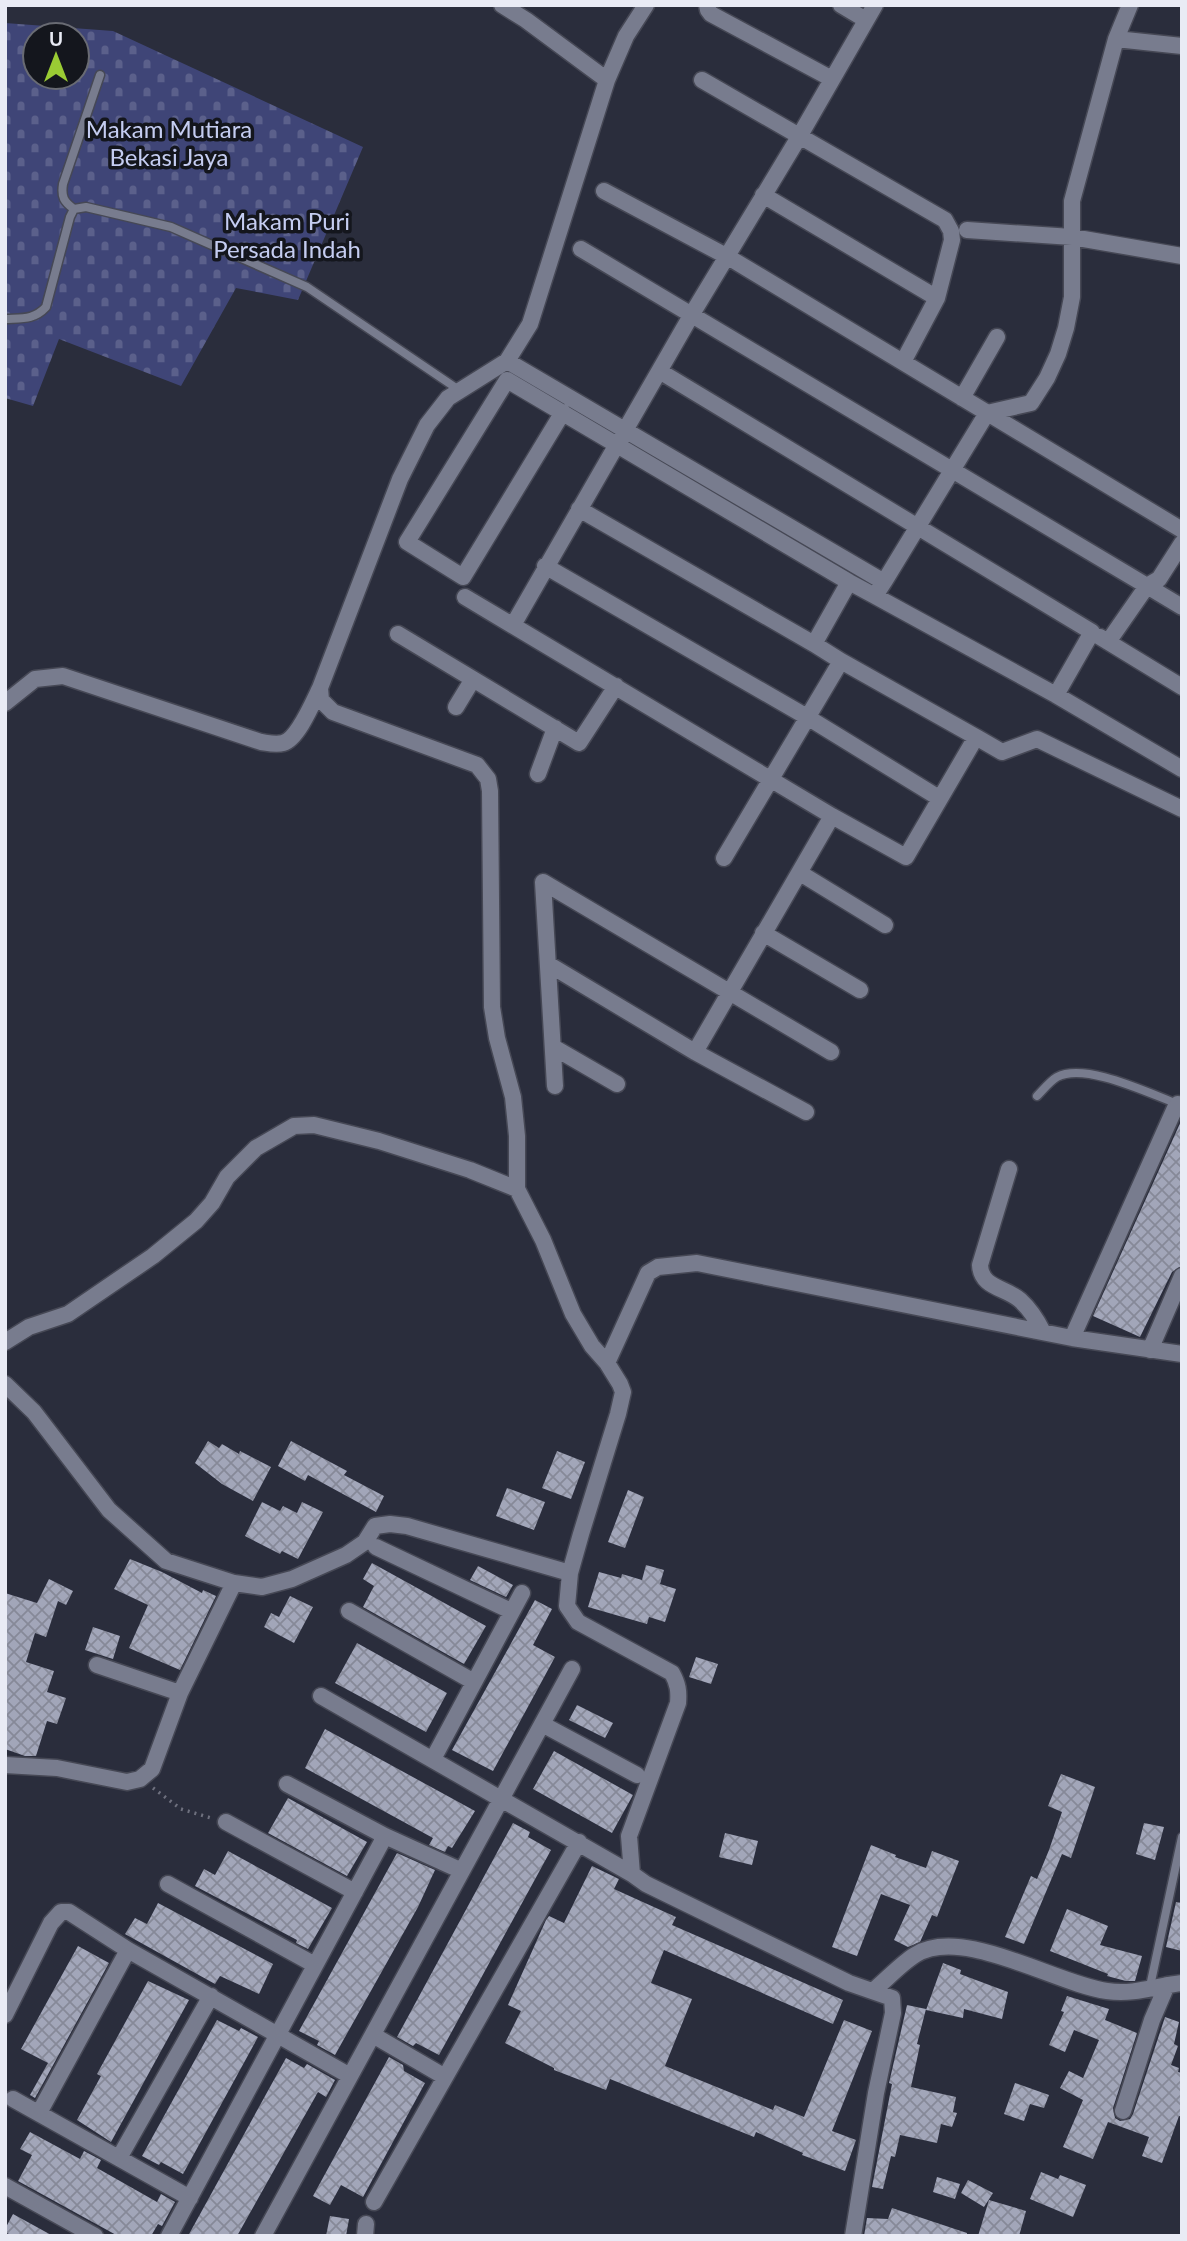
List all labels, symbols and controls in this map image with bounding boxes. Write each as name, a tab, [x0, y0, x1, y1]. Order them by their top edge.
north arrow	[21, 21, 91, 91]
text: U	[49, 27, 63, 50]
park label: Makam Mutiara Bekasi Jaya	[86, 114, 252, 171]
park label: Makam Puri Persada Indah	[213, 206, 361, 263]

